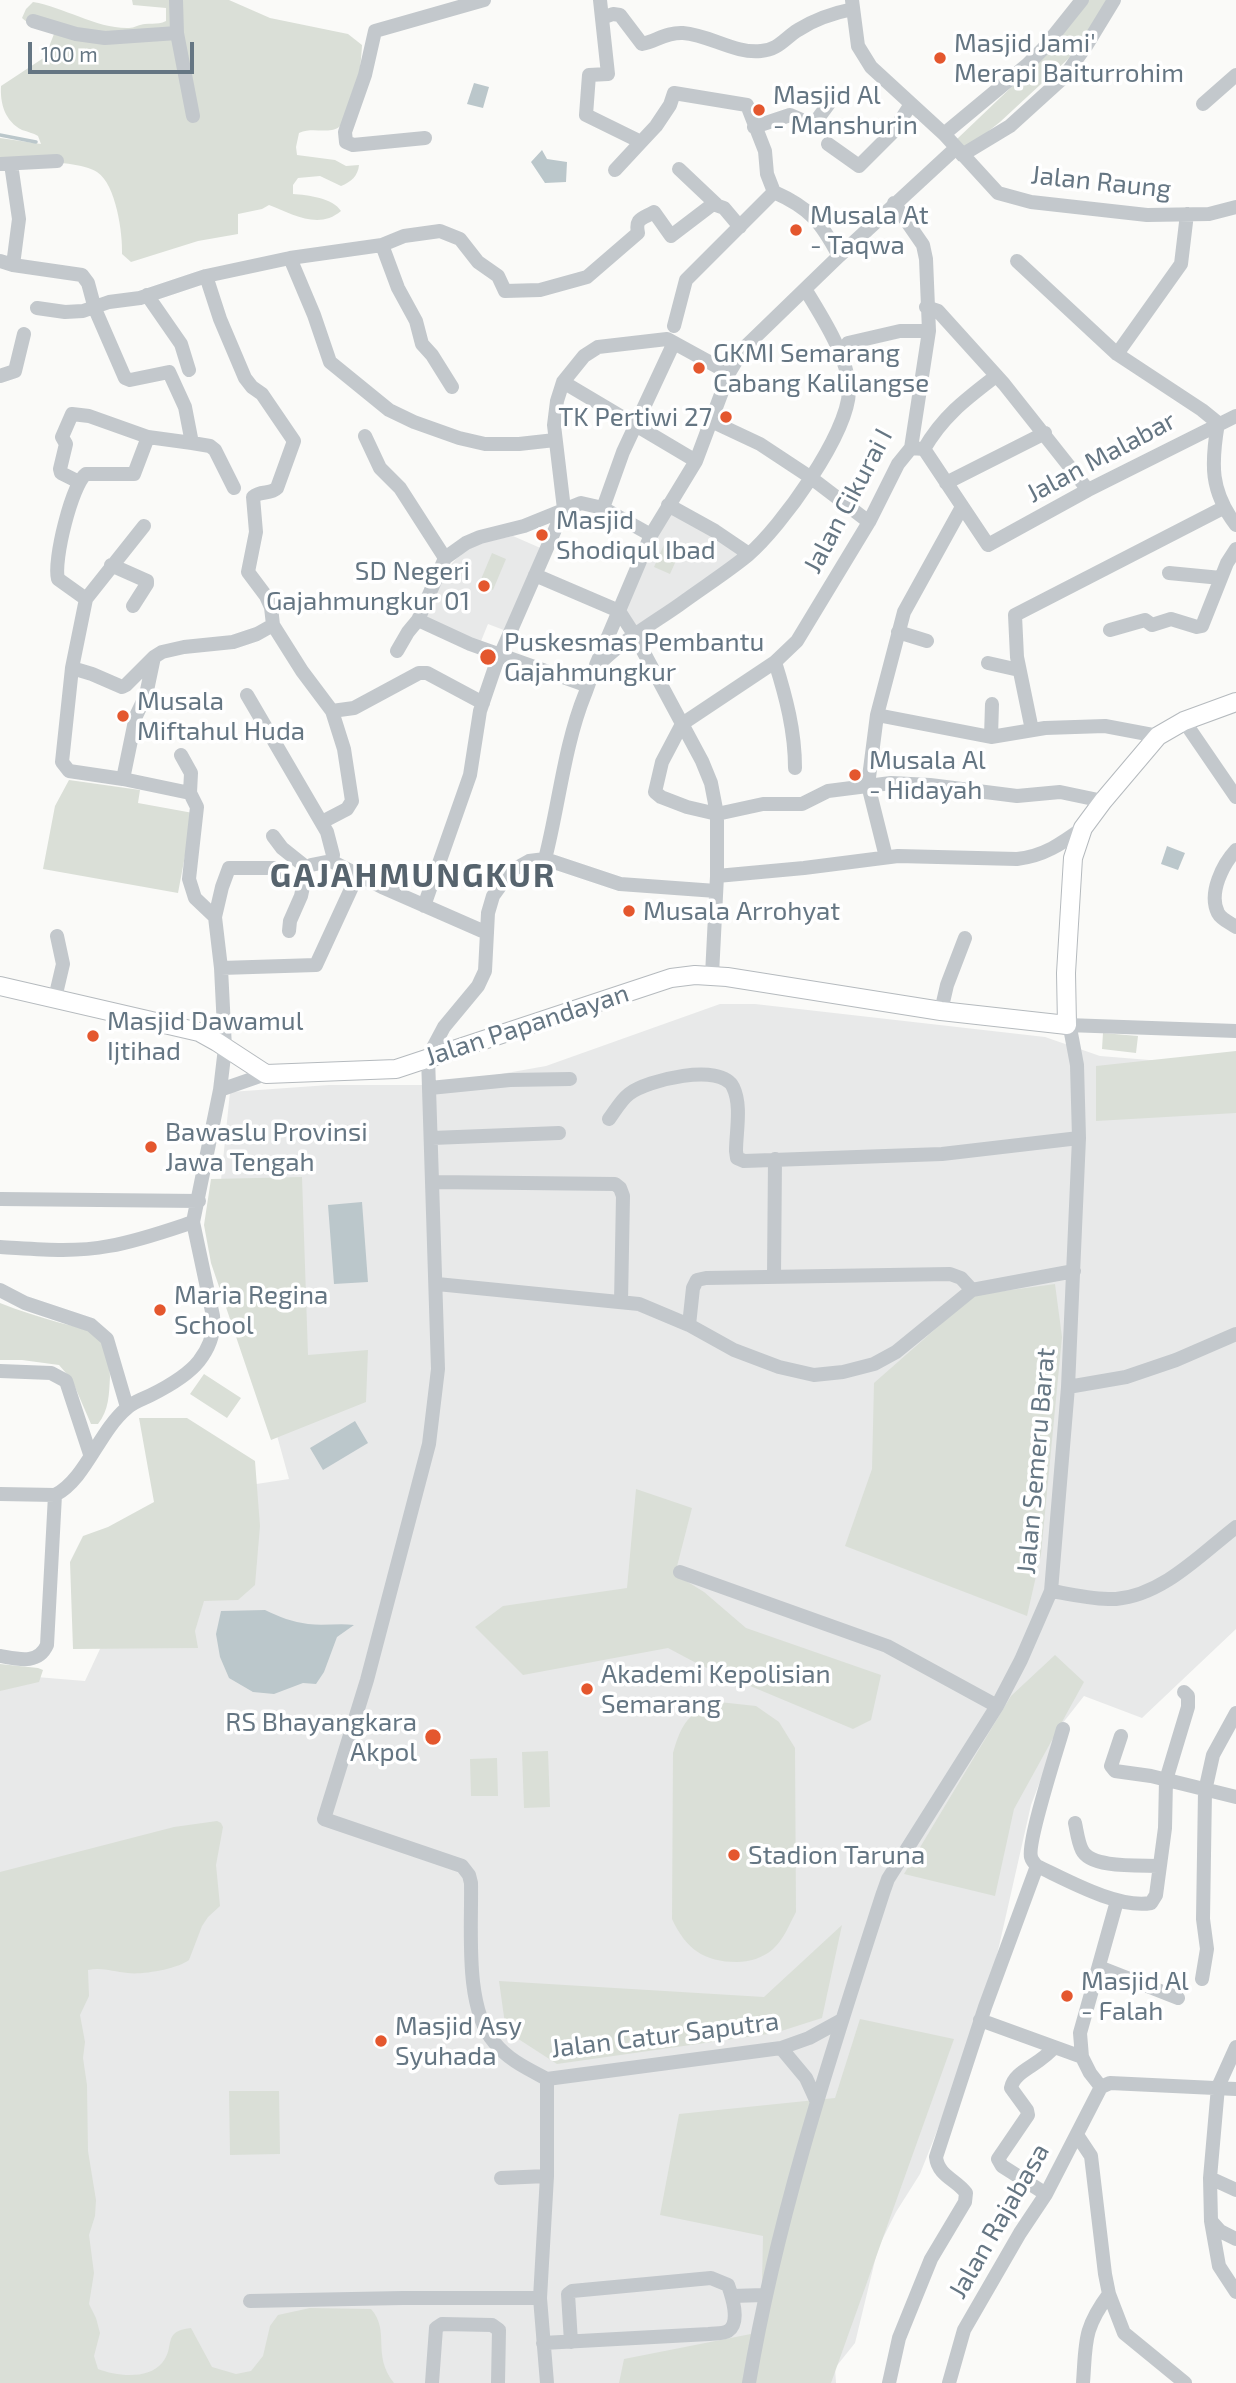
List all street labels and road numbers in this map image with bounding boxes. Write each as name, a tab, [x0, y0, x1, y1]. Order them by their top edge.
street label: Jalan Raung	[1029, 159, 1173, 205]
street label: Jalan Malabar	[1021, 405, 1181, 509]
street label: Jalan Cikurai I	[797, 423, 899, 579]
street label: Jalan Papandayan	[421, 977, 633, 1073]
street label: Jalan Semeru Barat	[1011, 1346, 1061, 1576]
street label: Jalan Catur Saputra	[549, 2006, 781, 2064]
street label: Jalan Rajabasa	[942, 2138, 1056, 2304]

